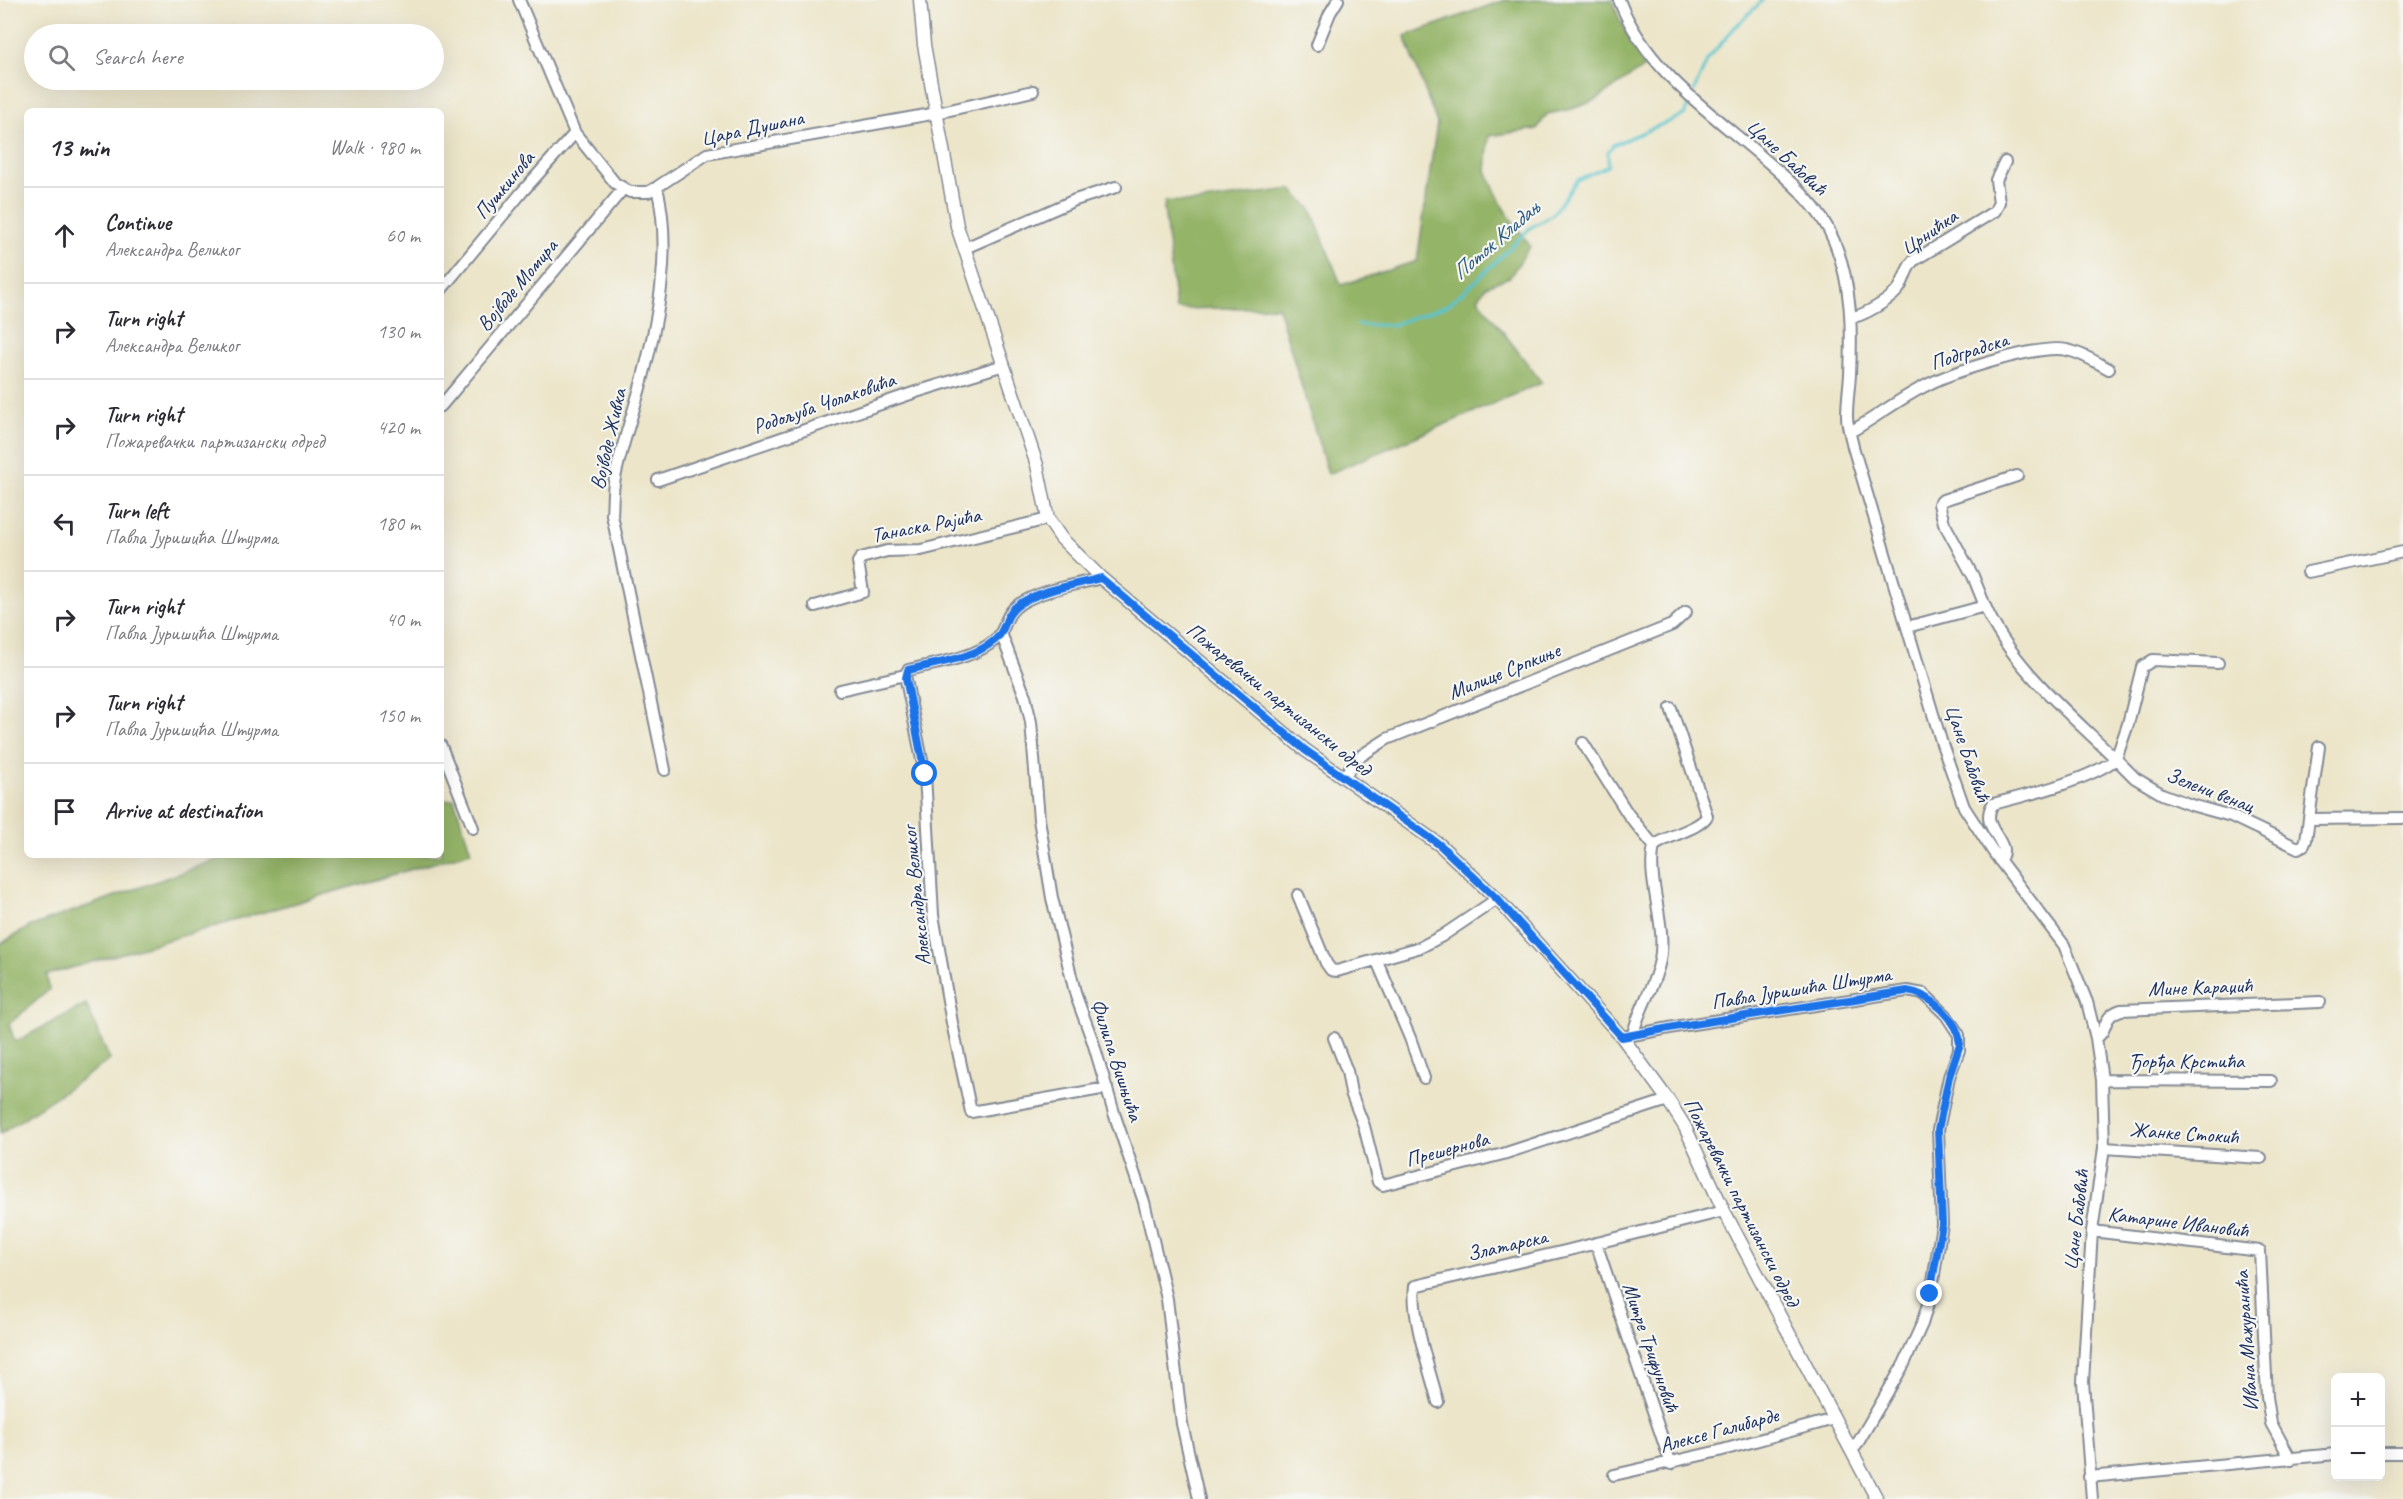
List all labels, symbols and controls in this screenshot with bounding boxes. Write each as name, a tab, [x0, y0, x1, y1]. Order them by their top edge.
search box	[24, 24, 444, 90]
icon: search	[45, 41, 78, 74]
text: Search here	[93, 43, 183, 71]
street label: Цара Душана	[698, 104, 807, 152]
street label: Цане Бабовић	[1741, 113, 1833, 202]
text: 13 min	[48, 131, 110, 164]
text: Walk · 980 m	[330, 135, 420, 160]
street label: Пушкинова	[468, 144, 541, 224]
water label: Поток Кладањ	[1446, 193, 1547, 286]
street label: Црнићка	[1895, 202, 1964, 261]
text: Continue	[105, 209, 171, 237]
icon: ahead	[48, 219, 81, 252]
text: 60 m	[386, 223, 420, 248]
street label: Војводе Момира	[471, 233, 564, 336]
text: Александра Великог	[105, 237, 239, 262]
text: Turn right	[105, 305, 182, 333]
icon: right	[48, 315, 81, 348]
text: 130 m	[377, 319, 420, 344]
street label: Подградска	[1927, 325, 2014, 376]
text: Александра Великог	[105, 333, 239, 358]
street label: Родољуба Чолаковића	[749, 366, 900, 440]
street label: Војводе Живка	[584, 384, 633, 492]
text: Turn right	[105, 401, 182, 429]
icon: right	[48, 411, 81, 444]
text: 420 m	[377, 415, 420, 440]
text: Пожаревачки партизански одред	[105, 429, 324, 454]
text: Turn left	[105, 497, 169, 525]
street label: Танаска Рајића	[869, 501, 985, 548]
icon: left	[48, 507, 81, 540]
text: 180 m	[377, 511, 420, 536]
text: Павла Јуришића Штурма	[105, 525, 278, 550]
text: Turn right	[105, 593, 182, 621]
icon: right	[48, 603, 81, 636]
text: 40 m	[386, 607, 420, 632]
street label: Пожаревачки партизански одред	[1181, 616, 1378, 783]
text: Павла Јуришића Штурма	[105, 621, 278, 646]
street label: Милице Српкиње	[1444, 636, 1566, 705]
text: Turn right	[105, 689, 182, 717]
icon: right	[48, 699, 81, 732]
street label: Цане Бабовић	[1939, 701, 1997, 806]
text: 150 m	[377, 703, 420, 728]
text: Павла Јуришића Штурма	[105, 717, 278, 742]
route start	[911, 760, 937, 786]
street label: Зелени венац	[2163, 761, 2258, 819]
icon: arrive	[48, 795, 81, 828]
text: Arrive at destination	[105, 797, 262, 825]
street label: Александра Великог	[895, 821, 936, 967]
street label: Павла Јуришића Штурма	[1709, 961, 1895, 1015]
street label: Мине Караџић	[2148, 972, 2253, 1002]
street label: Филипа Вишњића	[1085, 996, 1150, 1126]
street label: Ђорђа Крстића	[2128, 1048, 2246, 1075]
street label: Пожаревачки партизански одред	[1678, 1094, 1807, 1312]
street label: Жанке Стокић	[2129, 1116, 2240, 1150]
street label: Прешернова	[1403, 1125, 1493, 1173]
street label: Цане Бабовић	[2057, 1167, 2095, 1272]
street label: Катарине Ивановић	[2106, 1201, 2251, 1244]
street label: Златарска	[1465, 1223, 1552, 1267]
street label: Ивана Мажуранића	[2228, 1268, 2264, 1412]
street label: Митре Трифуновић	[1617, 1279, 1686, 1416]
route end	[1916, 1280, 1942, 1306]
map controls	[2331, 1373, 2385, 1481]
button: +	[2331, 1373, 2385, 1427]
street label: Алексе Галибарде	[1657, 1401, 1782, 1458]
button: −	[2331, 1427, 2385, 1481]

